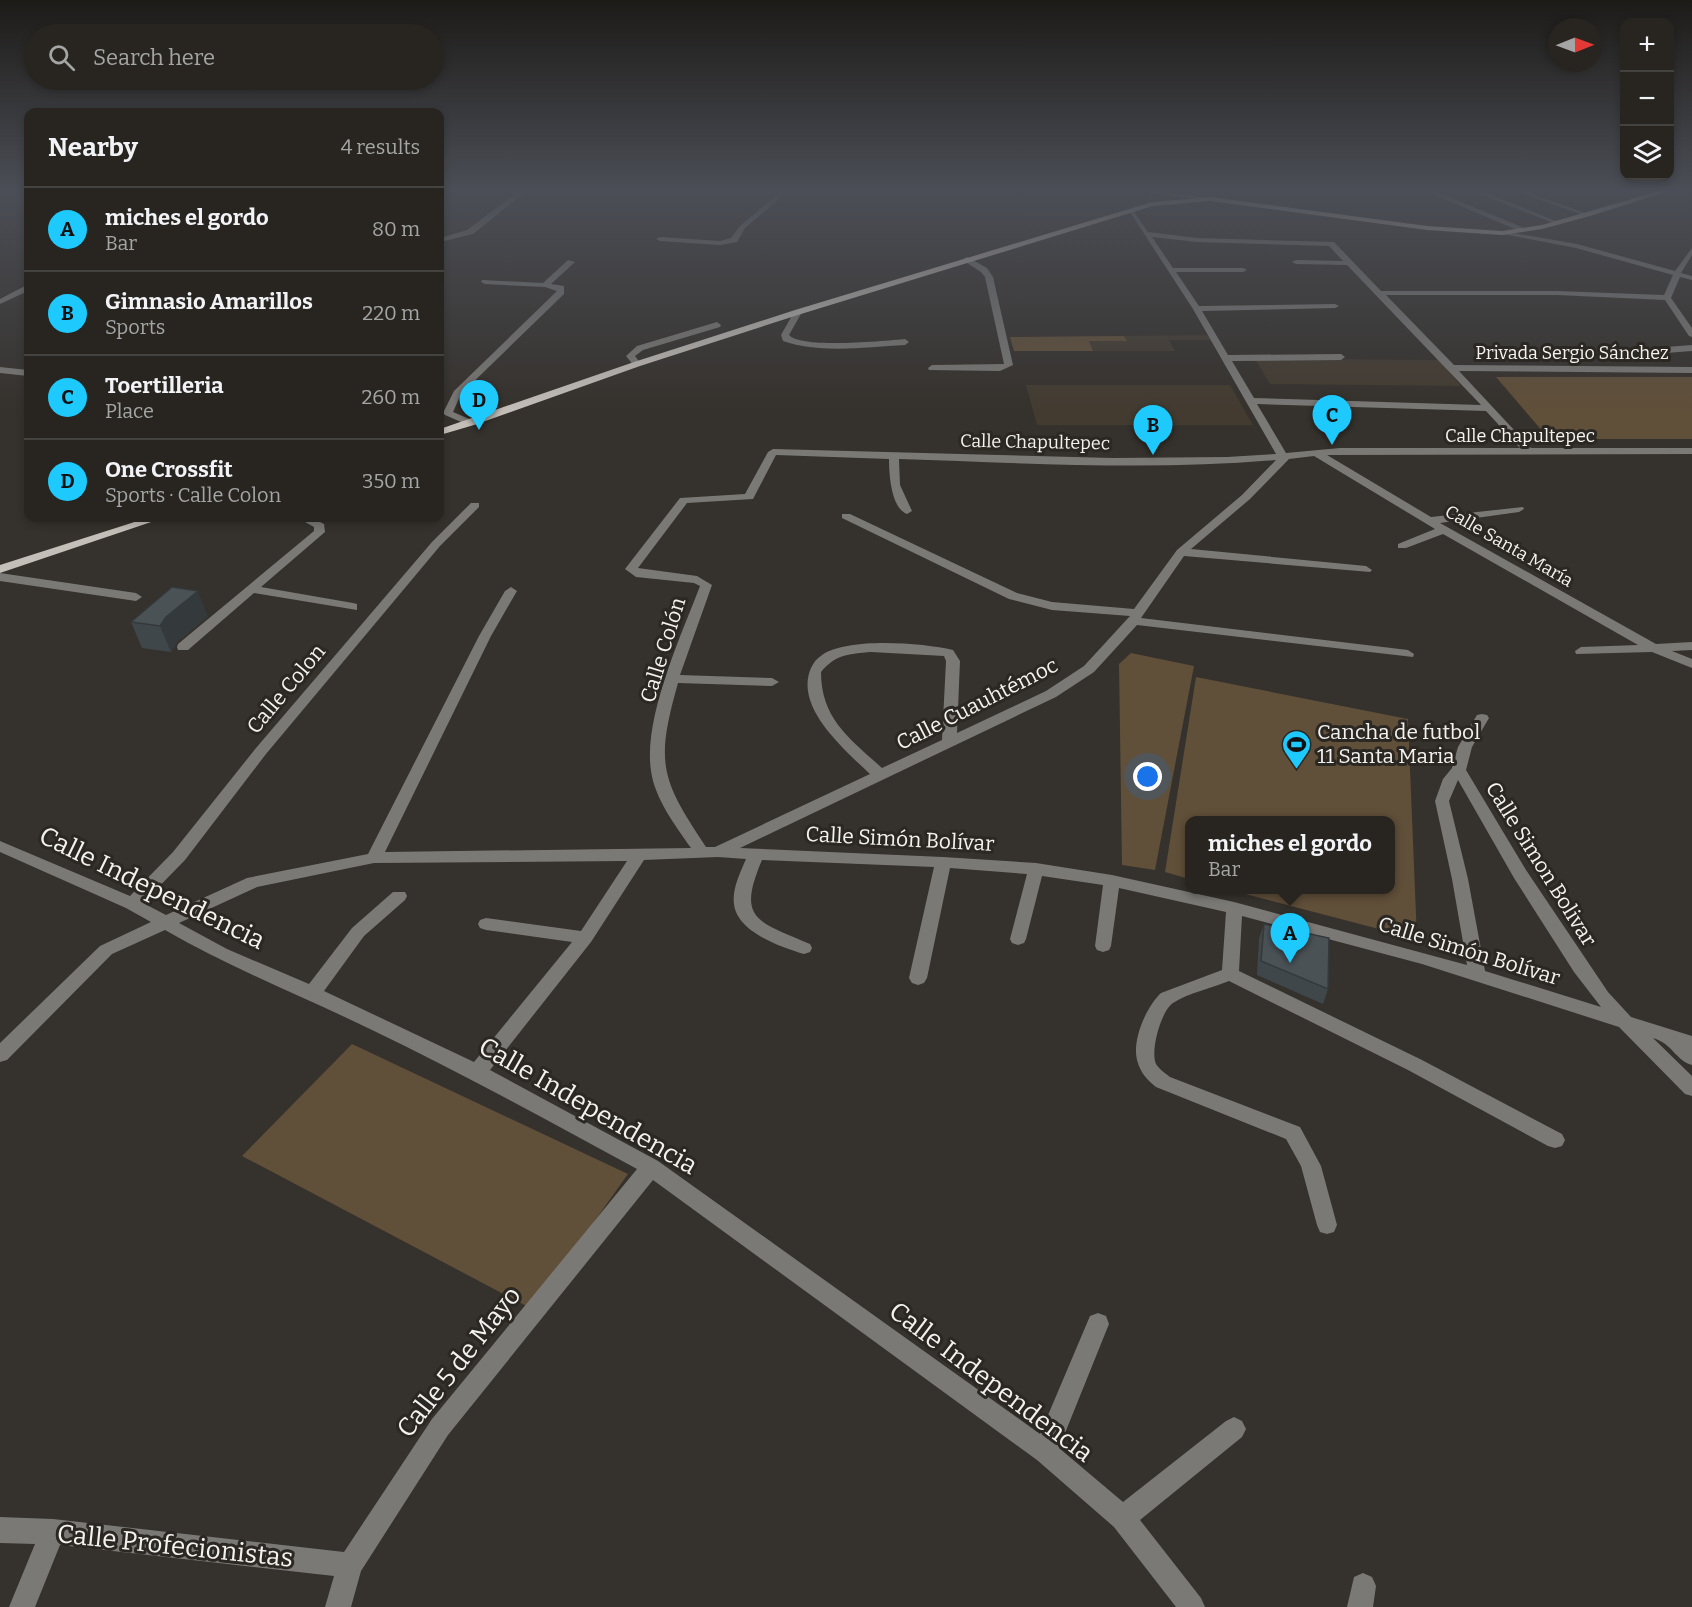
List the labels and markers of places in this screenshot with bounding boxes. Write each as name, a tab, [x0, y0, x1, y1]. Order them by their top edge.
pin: D	[460, 380, 498, 430]
pin: C	[1312, 396, 1352, 445]
pin: B	[1134, 406, 1172, 455]
place label: Cancha de futbol 11 Santa Maria	[1317, 719, 1480, 769]
sports icon: Cancha de futbol 11 Santa Maria	[1280, 728, 1312, 770]
pin: A	[1270, 914, 1310, 963]

